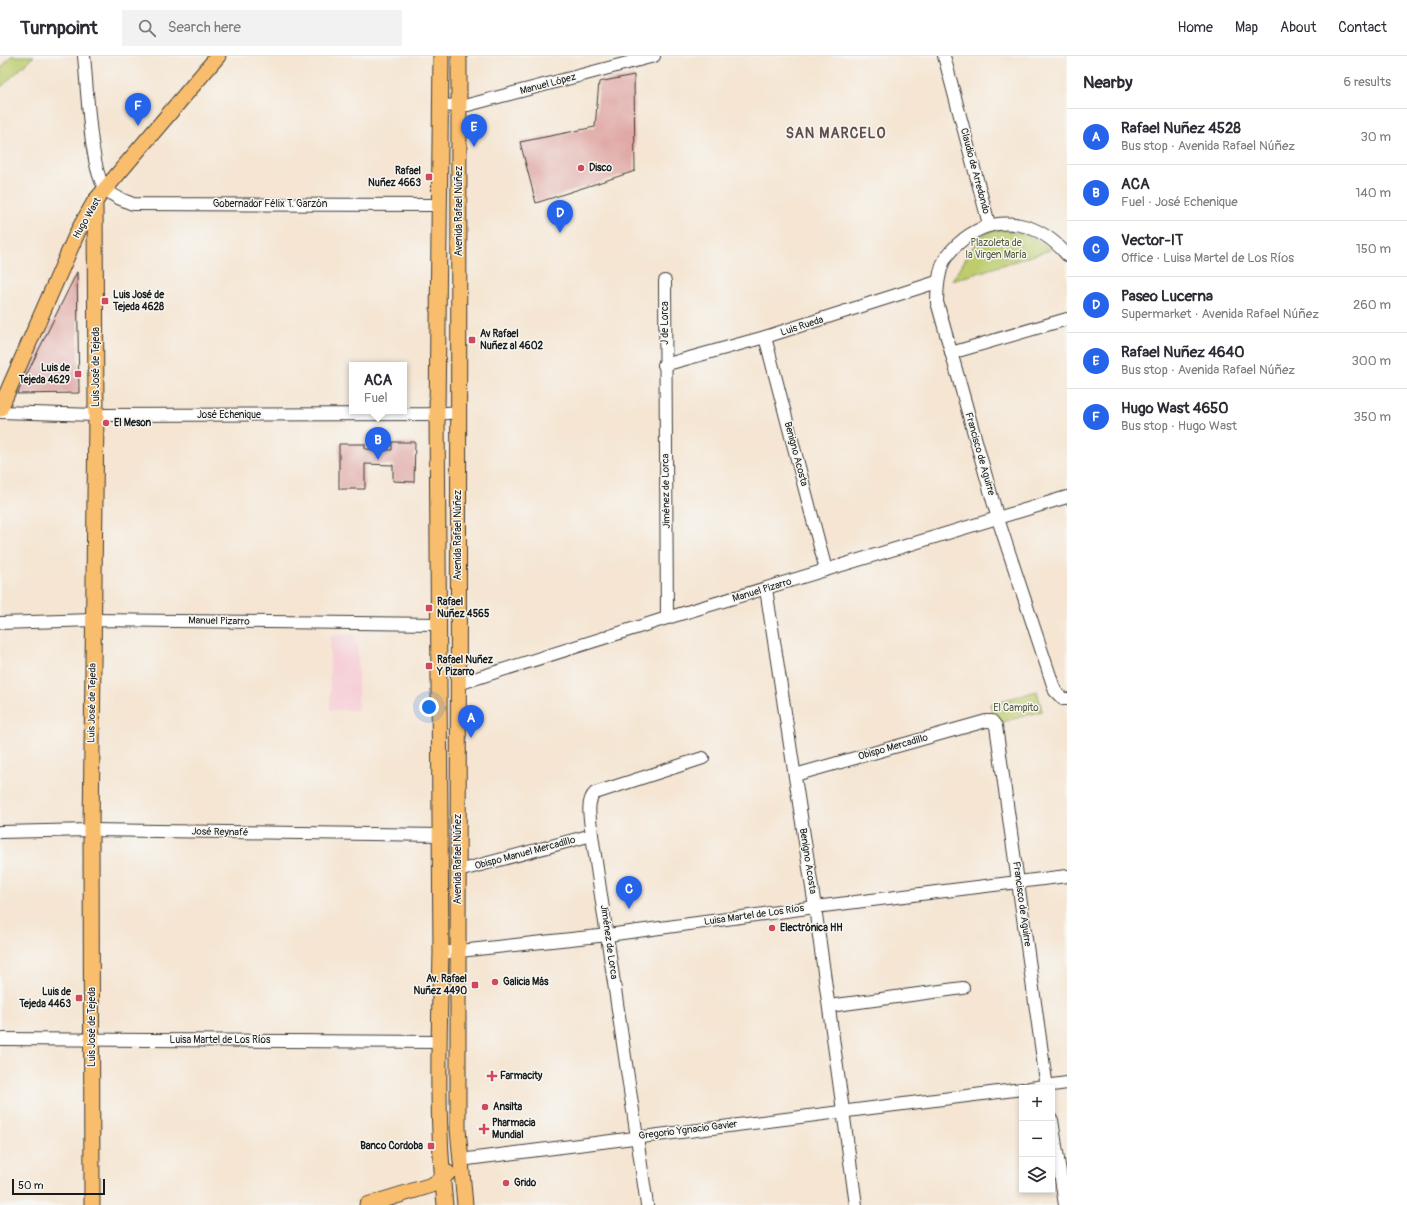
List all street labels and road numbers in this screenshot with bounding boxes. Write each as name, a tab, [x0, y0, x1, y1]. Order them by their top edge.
street label: Manuel López	[519, 71, 577, 97]
street label: Claudio de Arredondo	[958, 127, 992, 216]
street label: Avenida Rafael Núñez	[453, 166, 465, 256]
street label: Hugo Wast	[70, 194, 104, 241]
street label: Gobernador Félix T. Garzón	[213, 198, 328, 210]
street label: J de Lorca	[659, 301, 671, 345]
street label: Luis Rueda	[779, 313, 825, 339]
street label: Luis José de Tejeda	[90, 327, 102, 407]
street label: José Echenique	[197, 409, 261, 421]
street label: Francisco de Aguirre	[962, 411, 998, 497]
street label: Benigno Acosta	[782, 420, 810, 488]
street label: Jiménez de Lorca	[659, 453, 673, 529]
street label: Avenida Rafael Núñez	[452, 490, 464, 580]
street label: Manuel Pizarro	[731, 575, 794, 605]
street label: Manuel Pizarro	[188, 614, 250, 628]
street label: Luis José de Tejeda	[85, 663, 99, 743]
street label: Obispo Mercadillo	[857, 731, 930, 763]
street label: Avenida Rafael Núñez	[452, 814, 464, 904]
street label: José Reynafé	[191, 826, 249, 838]
street label: Benigno Acosta	[797, 827, 819, 895]
street label: Obispo Manuel Mercadillo	[473, 834, 577, 872]
street label: Francisco de Aguirre	[1010, 861, 1034, 947]
street label: Luisa Martel de Los Ríos	[703, 902, 805, 928]
street label: Jiménez de Lorca	[598, 904, 620, 980]
street label: Luis José de Tejeda	[86, 987, 98, 1067]
street label: Luisa Martel de Los Ríos	[170, 1034, 271, 1046]
street label: Gregorio Ygnacio Gavier	[638, 1118, 738, 1142]

